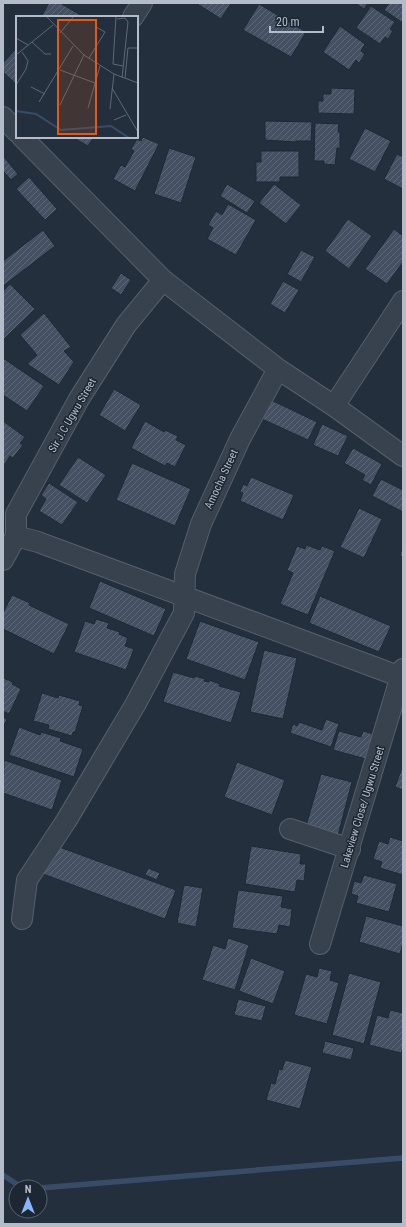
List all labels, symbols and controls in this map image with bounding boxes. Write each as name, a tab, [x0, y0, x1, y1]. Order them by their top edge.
scale bar	[270, 8, 323, 34]
text: 20 m	[276, 15, 300, 29]
inset map	[16, 16, 138, 138]
street label: Sir J.C Ugwu Street	[46, 376, 99, 455]
street label: Amocha Street	[202, 447, 241, 511]
street label: Lakeview Close/ Ugwu Street	[338, 745, 387, 869]
north arrow	[8, 1179, 48, 1219]
text: N	[25, 1183, 32, 1196]

